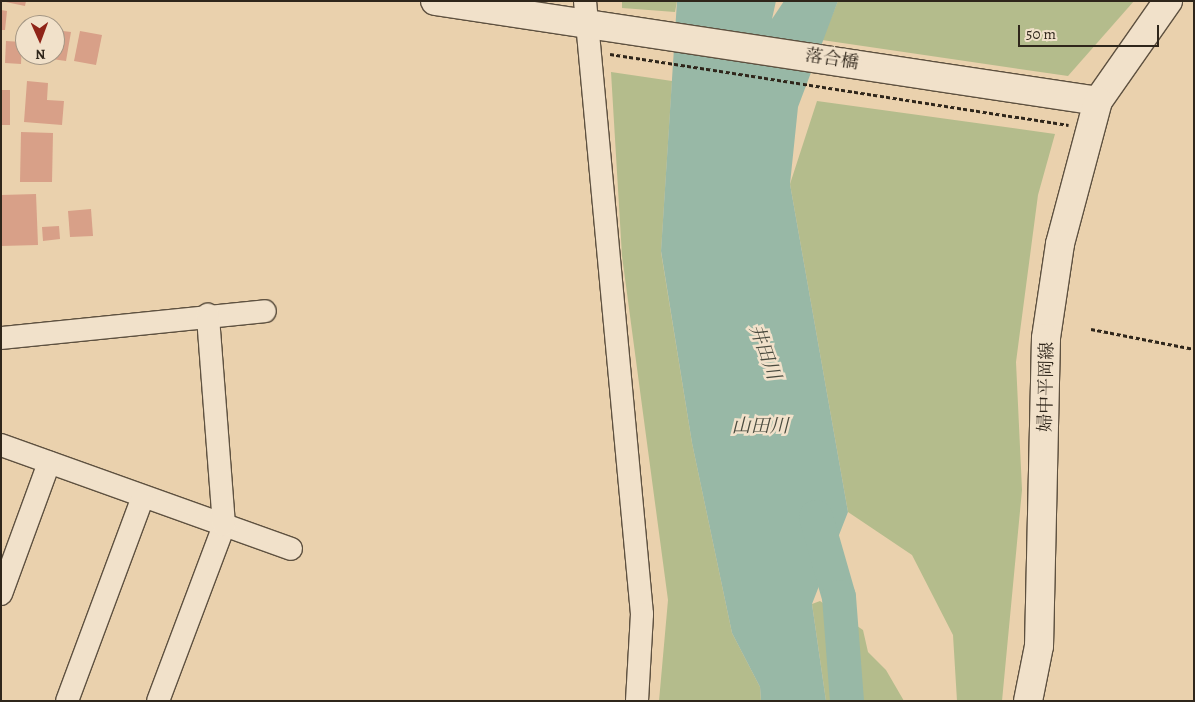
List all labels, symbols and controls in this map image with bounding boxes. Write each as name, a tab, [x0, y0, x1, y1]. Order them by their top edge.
north arrow	[15, 15, 65, 65]
scale bar	[1020, 15, 1161, 47]
text: 50 m	[1026, 24, 1056, 44]
street label: 落合橋	[804, 44, 860, 74]
text: N	[35, 45, 46, 64]
water label: 井田川	[744, 321, 784, 383]
street label: 婦中平岡線	[1034, 342, 1058, 432]
water label: 山田川	[732, 416, 788, 438]

